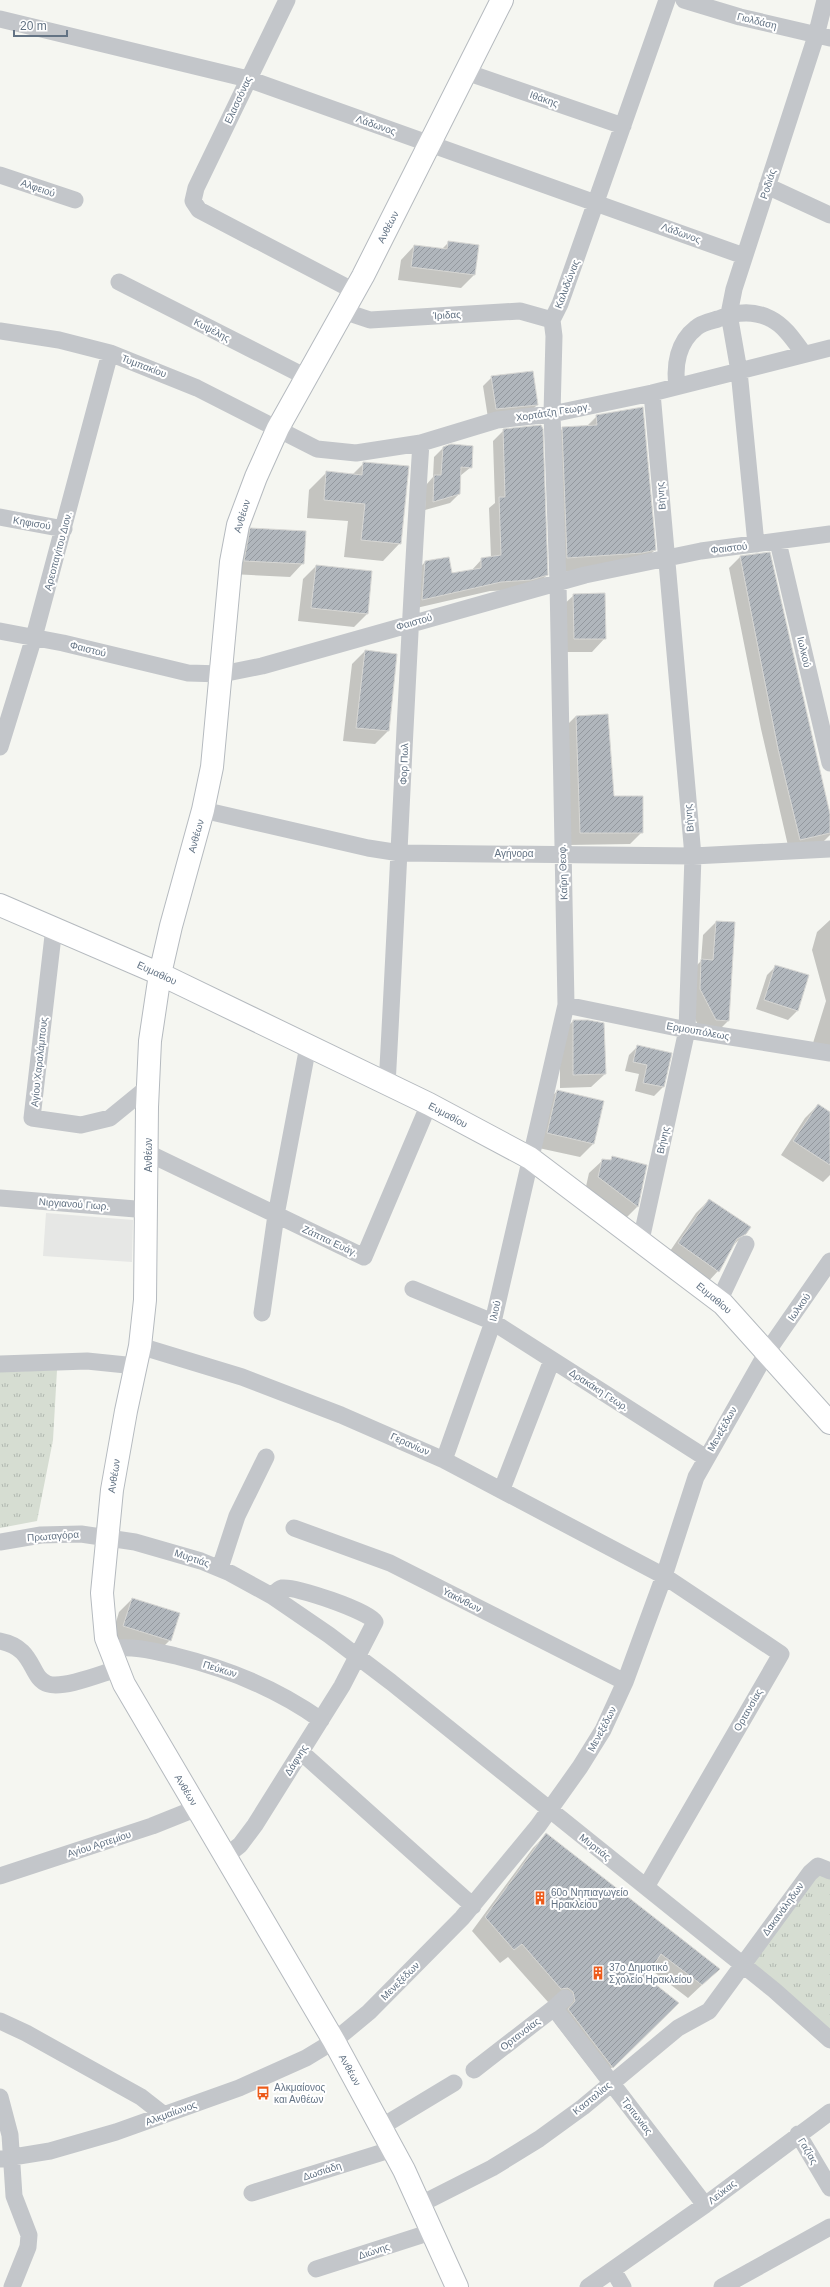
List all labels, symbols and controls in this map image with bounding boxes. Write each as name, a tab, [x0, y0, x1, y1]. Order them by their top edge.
street label: Γιολδάση	[736, 11, 778, 31]
scale bar	[14, 12, 67, 38]
text: 20 m	[20, 19, 47, 33]
street label: Ελασσόνας	[222, 74, 254, 125]
street label: Ιθάκης	[528, 89, 560, 109]
street label: Λάδωνος	[355, 113, 397, 137]
street label: Ροδιάς	[758, 168, 778, 200]
street label: Αλφειού	[19, 177, 57, 199]
street label: Ανθέων	[375, 209, 401, 245]
street label: Λάδωνος	[660, 221, 702, 245]
street label: Καλυδώνας	[553, 258, 581, 310]
street label: Ίριδας	[432, 309, 461, 321]
street label: Κυψέλης	[192, 316, 232, 344]
street label: Τυμπακίου	[120, 352, 168, 380]
street label: Χορτάτζη Γεωργ.	[515, 401, 591, 424]
street label: Βήνης	[654, 482, 668, 510]
street label: Ανθέων	[232, 498, 252, 534]
street label: Αρεοπαγίτου Διον.	[42, 510, 74, 592]
street label: Κηφισού	[12, 514, 52, 532]
street label: Φαιστού	[710, 540, 748, 556]
street label: Φαιστού	[395, 612, 433, 632]
street label: Ιωλκού	[795, 636, 813, 668]
street label: Φαιστού	[69, 639, 107, 659]
street label: Φορ Πωλ	[398, 743, 410, 785]
street label: Βήνης	[682, 804, 696, 832]
street label: Ανθέων	[186, 818, 206, 854]
street label: Καΐρη Θεοφ.	[557, 844, 569, 900]
street label: Αγήνορα	[494, 848, 534, 859]
street label: Ευμαθίου	[135, 959, 179, 987]
street label: Αγίου Χαραλάμπους	[29, 1016, 49, 1108]
street label: Ερμουπόλεως	[666, 1020, 730, 1042]
street label: Ευμαθίου	[427, 1100, 469, 1130]
street label: Βήνης	[655, 1125, 671, 1155]
street label: Ανθέων	[143, 1138, 154, 1172]
street label: Νιργιανού Γιωρ.	[38, 1196, 110, 1212]
street label: Ζάππα Ευάγ.	[301, 1223, 359, 1259]
street label: Ευμαθίου	[694, 1280, 734, 1316]
street label: Ιωλκού	[786, 1291, 812, 1323]
street label: Ιλιού	[487, 1300, 503, 1322]
street label: Δρακάκη Γεωρ.	[567, 1367, 631, 1413]
street label: Μενεξέδων	[705, 1405, 740, 1454]
street label: Γερανίων	[389, 1431, 431, 1457]
street label: Ανθέων	[106, 1458, 122, 1494]
street label: Πρωταγόρα	[27, 1529, 80, 1543]
street label: Μυρτιάς	[173, 1547, 211, 1569]
street label: Υακίνθων	[441, 1586, 483, 1614]
street label: Πεύκων	[202, 1659, 238, 1679]
street label: Ορτανσίας	[732, 1687, 765, 1733]
street label: Μενεξέδων	[586, 1705, 619, 1754]
street label: Δάφνης	[282, 1742, 310, 1777]
street label: Ανθέων	[172, 1772, 200, 1808]
street label: Αγίου Αρτεμίου	[66, 1828, 132, 1860]
street label: Μυρτιάς	[577, 1832, 613, 1863]
street label: Δακανάληδων	[760, 1880, 806, 1938]
place label: 60ο Νηπιαγωγείο Ηρακλείου	[551, 1887, 629, 1910]
building icon: 60ο Νηπιαγωγείο Ηρακλείου	[532, 1890, 548, 1906]
street label: Μενεξέδων	[379, 1960, 422, 2003]
place label: 37ο Δημοτικό Σχολείο Ηρακλείου	[609, 1962, 692, 1985]
building icon: 37ο Δημοτικό Σχολείο Ηρακλείου	[590, 1965, 606, 1981]
street label: Ορτανσίας	[498, 2015, 542, 2053]
street label: Ανθέων	[337, 2052, 363, 2088]
street label: Κασταλίας	[571, 2079, 613, 2117]
place label: Αλκμαίονος και Ανθέων	[274, 2082, 326, 2105]
bus stop icon: Αλκμαίονος και Ανθέων	[255, 2085, 271, 2101]
street label: Τριτωνίας	[620, 2095, 655, 2137]
street label: Αλκμαίωνος	[144, 2099, 198, 2127]
street label: Γαζίας	[795, 2136, 820, 2167]
street label: Δωσιάδη	[301, 2160, 343, 2182]
street label: Λεύκας	[706, 2178, 738, 2206]
street label: Διώνης	[357, 2241, 391, 2261]

